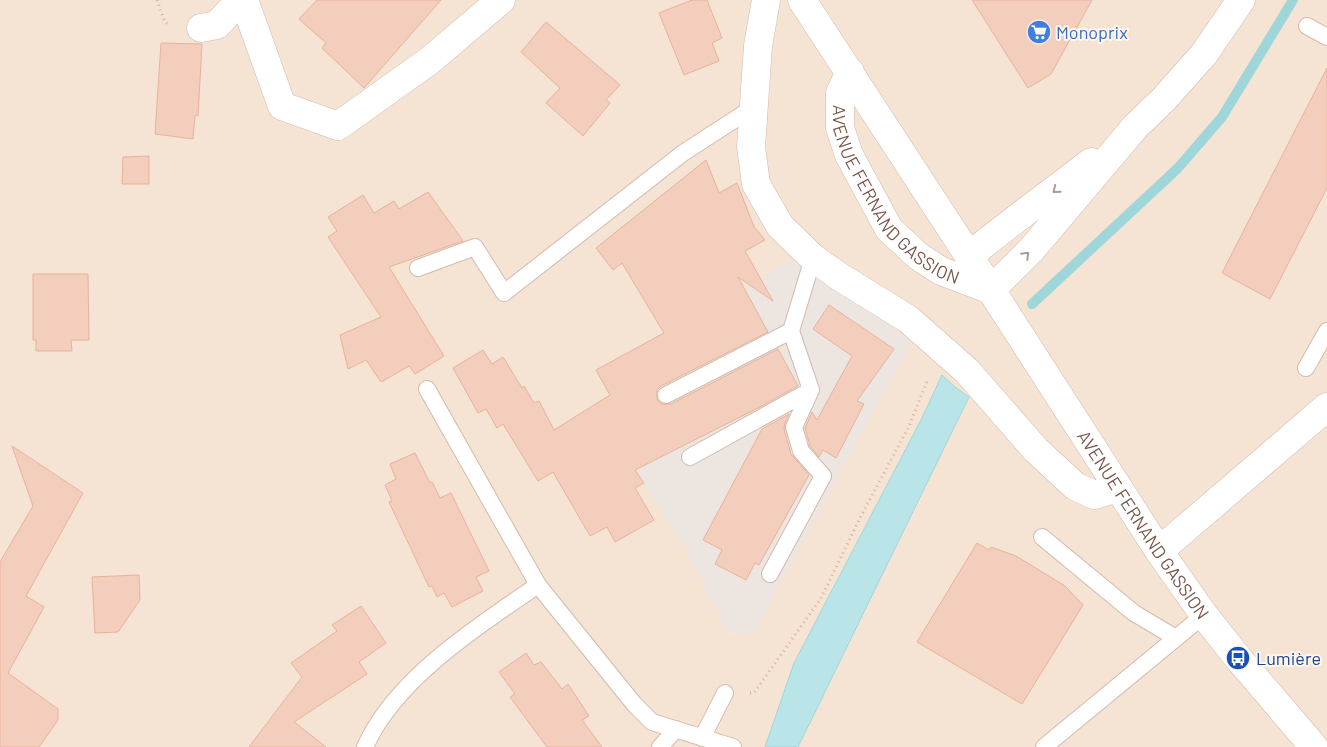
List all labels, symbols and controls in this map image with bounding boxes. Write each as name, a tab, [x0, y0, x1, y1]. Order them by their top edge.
supermarket icon: Monoprix	[1026, 19, 1052, 45]
place label: Monoprix	[1056, 21, 1128, 43]
street label: AVENUE FERNAND GASSION	[829, 105, 963, 288]
one-way arrow	[1052, 185, 1061, 194]
one-way arrow	[1020, 252, 1029, 261]
street label: AVENUE FERNAND GASSION	[1073, 426, 1214, 623]
bus stop icon: Lumière	[1225, 645, 1251, 671]
place label: Lumière	[1256, 647, 1321, 669]

